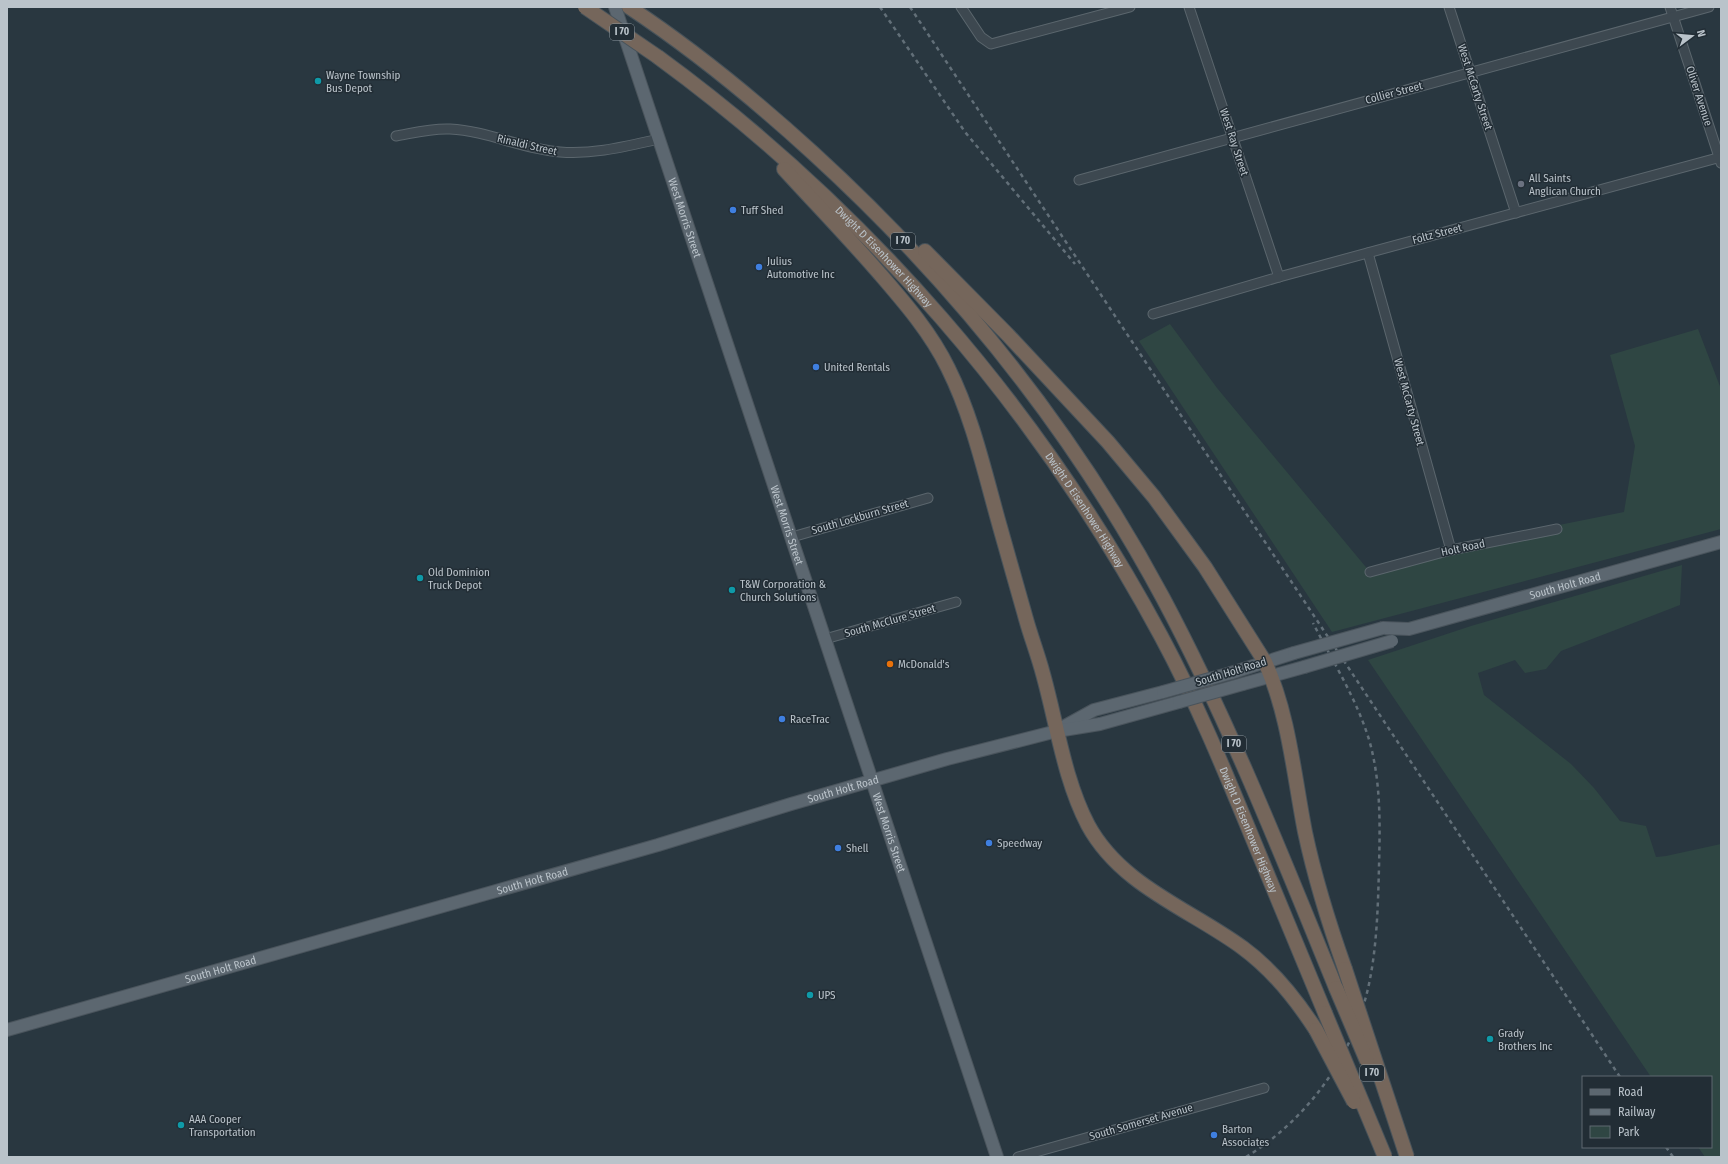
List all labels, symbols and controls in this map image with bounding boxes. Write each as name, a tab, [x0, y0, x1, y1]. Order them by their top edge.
north arrow	[1672, 16, 1712, 56]
road number: I 70	[610, 24, 634, 40]
text: N	[1694, 28, 1708, 38]
street label: West McCarty Street	[1455, 42, 1495, 132]
street label: Oliver Avenue	[1683, 64, 1715, 128]
place label: Wayne Township Bus Depot	[326, 69, 400, 95]
marker: Wayne Township Bus Depot	[313, 76, 323, 86]
street label: Collier Street	[1364, 79, 1424, 107]
street label: West Ray Street	[1217, 107, 1251, 178]
street label: Rinaldi Street	[496, 132, 559, 158]
place label: All Saints Anglican Church	[1529, 172, 1601, 198]
street label: West Morris Street	[666, 176, 704, 259]
marker: All Saints Anglican Church	[1516, 179, 1526, 189]
street label: Dwight D Eisenhower Highway	[833, 203, 935, 310]
place label: Tuff Shed	[741, 204, 783, 217]
marker: Tuff Shed	[728, 205, 738, 215]
street label: Foltz Street	[1411, 221, 1464, 247]
road number: I 70	[891, 233, 915, 249]
place label: Julius Automotive Inc	[767, 255, 835, 281]
marker: Julius Automotive Inc	[754, 262, 764, 272]
street label: West McCarty Street	[1391, 357, 1427, 447]
place label: United Rentals	[824, 361, 890, 374]
marker: United Rentals	[811, 362, 821, 372]
street label: Dwight D Eisenhower Highway	[1043, 450, 1127, 570]
street label: West Morris Street	[768, 484, 806, 567]
street label: South Lockburn Street	[810, 497, 910, 537]
street label: Holt Road	[1440, 537, 1486, 559]
place label: Old Dominion Truck Depot	[428, 566, 490, 592]
street label: South Holt Road	[1528, 569, 1602, 602]
marker: Old Dominion Truck Depot	[415, 573, 425, 583]
place label: T&W Corporation & Church Solutions	[740, 578, 826, 604]
marker: T&W Corporation & Church Solutions	[727, 585, 737, 595]
street label: South McClure Street	[843, 602, 937, 640]
street label: South Holt Road	[1194, 655, 1268, 689]
place label: McDonald's	[898, 658, 950, 671]
marker: McDonald's	[885, 659, 895, 669]
place label: RaceTrac	[790, 713, 830, 726]
marker: RaceTrac	[777, 714, 787, 724]
road number: I 70	[1222, 736, 1246, 752]
street label: Dwight D Eisenhower Highway	[1217, 765, 1281, 895]
street label: South Holt Road	[806, 773, 880, 805]
street label: West Morris Street	[870, 791, 909, 874]
place label: Speedway	[997, 837, 1042, 850]
marker: Speedway	[984, 838, 994, 848]
place label: Shell	[846, 842, 869, 855]
marker: Shell	[833, 843, 843, 853]
street label: South Holt Road	[495, 864, 569, 897]
street label: South Holt Road	[183, 953, 258, 986]
place label: UPS	[818, 989, 836, 1002]
marker: UPS	[805, 990, 815, 1000]
place label: Grady Brothers Inc	[1498, 1027, 1553, 1053]
marker: Grady Brothers Inc	[1485, 1034, 1495, 1044]
road number: I 70	[1360, 1065, 1384, 1081]
legend	[1582, 1076, 1712, 1148]
text: Road	[1618, 1085, 1643, 1099]
street label: South Somerset Avenue	[1088, 1101, 1194, 1143]
text: Railway	[1618, 1105, 1656, 1119]
place label: AAA Cooper Transportation	[189, 1113, 255, 1139]
marker: AAA Cooper Transportation	[176, 1120, 186, 1130]
place label: Barton Associates	[1222, 1123, 1270, 1149]
text: Park	[1618, 1125, 1640, 1139]
marker: Barton Associates	[1209, 1130, 1219, 1140]

